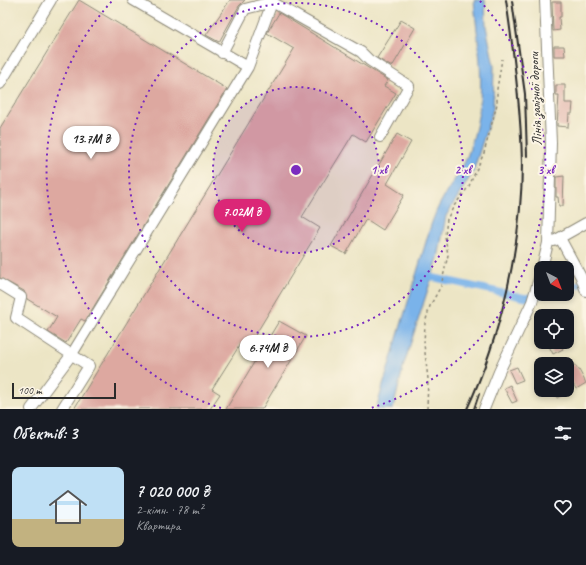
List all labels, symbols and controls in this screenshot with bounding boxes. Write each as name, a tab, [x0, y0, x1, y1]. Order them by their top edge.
street label: Лінія залізної дороги	[525, 50, 546, 146]
pin: 13.7M ₴	[54, 126, 128, 160]
text: 13.7M ₴	[72, 131, 110, 147]
text: 1 хв	[371, 162, 389, 178]
text: 2 хв	[455, 162, 473, 178]
text: 3 хв	[538, 162, 556, 178]
centre of rings	[289, 163, 303, 177]
pin: 7.02M ₴	[205, 199, 279, 233]
text: 7.02M ₴	[223, 204, 261, 220]
north arrow	[534, 261, 574, 301]
map controls	[534, 261, 574, 397]
button: locate	[534, 309, 574, 349]
pin: 6.74M ₴	[231, 335, 305, 369]
text: 6.74M ₴	[249, 340, 287, 356]
button: layers	[534, 357, 574, 397]
scale bar	[12, 381, 116, 400]
text: 100 m	[18, 383, 42, 397]
icon: filters	[552, 422, 574, 444]
text: Об’єктів: 3	[12, 423, 78, 444]
text: 7 020 000 ₴	[136, 481, 210, 502]
icon: home	[44, 483, 92, 531]
icon: heart	[552, 496, 574, 518]
text: 2-кімн. · 78 m²	[136, 502, 203, 518]
text: Квартира	[136, 518, 180, 534]

